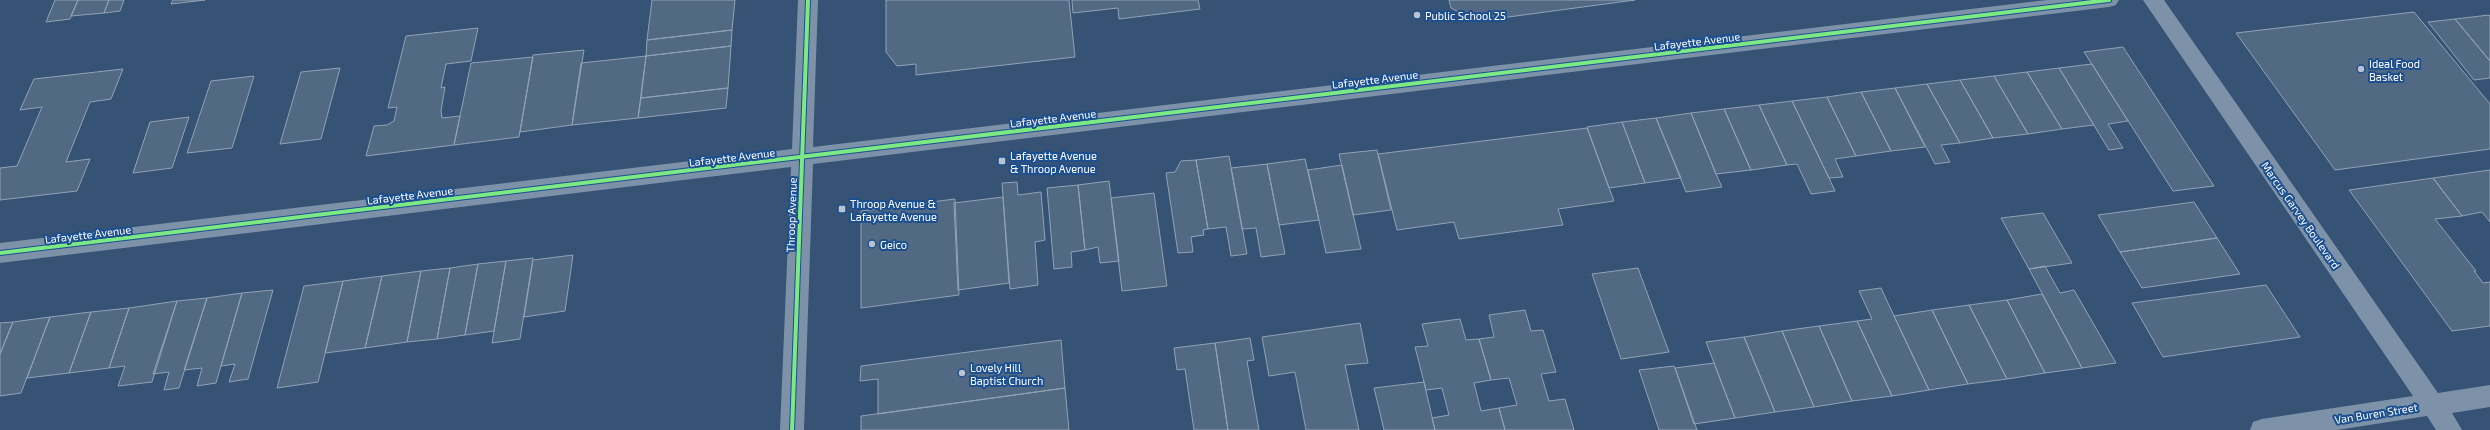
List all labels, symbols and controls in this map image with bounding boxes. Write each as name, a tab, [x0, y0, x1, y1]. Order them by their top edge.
place label: Public School 25	[1425, 9, 1506, 22]
marker: Public School 25	[1412, 10, 1422, 20]
street label: Lafayette Avenue	[1653, 29, 1741, 53]
place label: Ideal Food Basket	[2369, 57, 2420, 83]
marker: Ideal Food Basket	[2356, 64, 2366, 74]
street label: Lafayette Avenue	[1331, 67, 1419, 91]
street label: Lafayette Avenue	[1009, 106, 1097, 130]
street label: Lafayette Avenue	[688, 145, 776, 169]
place label: Lafayette Avenue & Throop Avenue	[1010, 149, 1097, 175]
marker: Lafayette Avenue & Throop Avenue	[997, 156, 1007, 166]
street label: Marcus Garvey Boulevard	[2259, 159, 2343, 271]
street label: Throop Avenue	[783, 177, 799, 253]
street label: Lafayette Avenue	[366, 183, 454, 207]
place label: Throop Avenue & Lafayette Avenue	[850, 197, 937, 223]
marker: Throop Avenue & Lafayette Avenue	[837, 204, 847, 214]
street label: Lafayette Avenue	[44, 222, 132, 246]
place label: Geico	[880, 238, 907, 251]
marker: Geico	[867, 239, 877, 249]
place label: Lovely Hill Baptist Church	[970, 361, 1043, 387]
marker: Lovely Hill Baptist Church	[957, 368, 967, 378]
street label: Van Buren Street	[2334, 400, 2418, 426]

